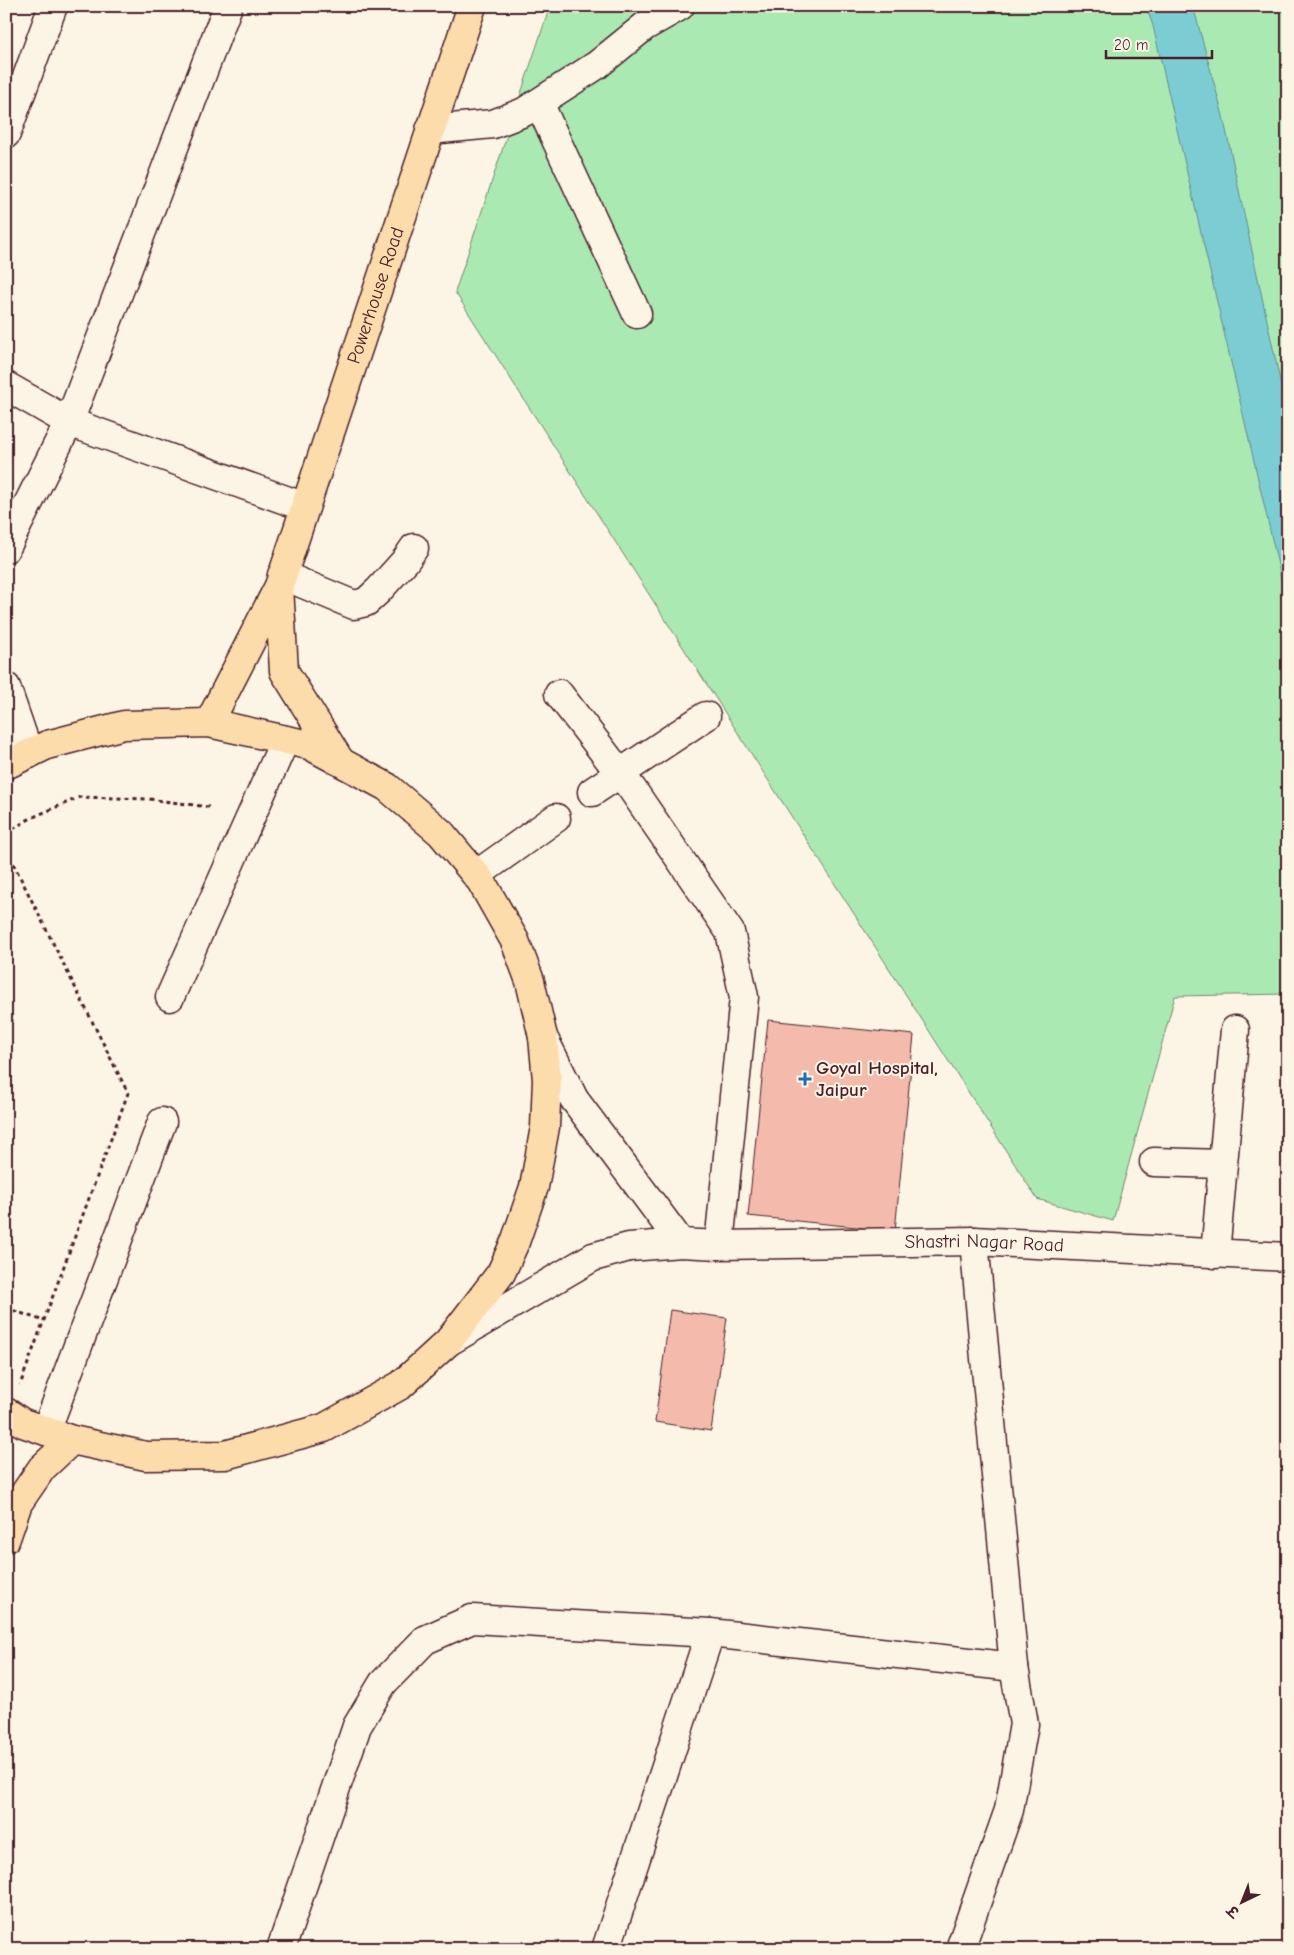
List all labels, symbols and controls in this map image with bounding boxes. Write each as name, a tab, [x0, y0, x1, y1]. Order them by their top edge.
scale bar	[1106, 28, 1213, 60]
text: 20 m	[1114, 36, 1148, 54]
street label: Powerhouse Road	[343, 224, 409, 367]
place label: Goyal Hospital, Jaipur	[816, 1057, 938, 1101]
marker: Goyal Hospital, Jaipur	[798, 1072, 812, 1086]
street label: Shastri Nagar Road	[905, 1230, 1064, 1257]
north arrow	[1216, 1878, 1266, 1928]
text: उ	[1223, 1901, 1244, 1922]

